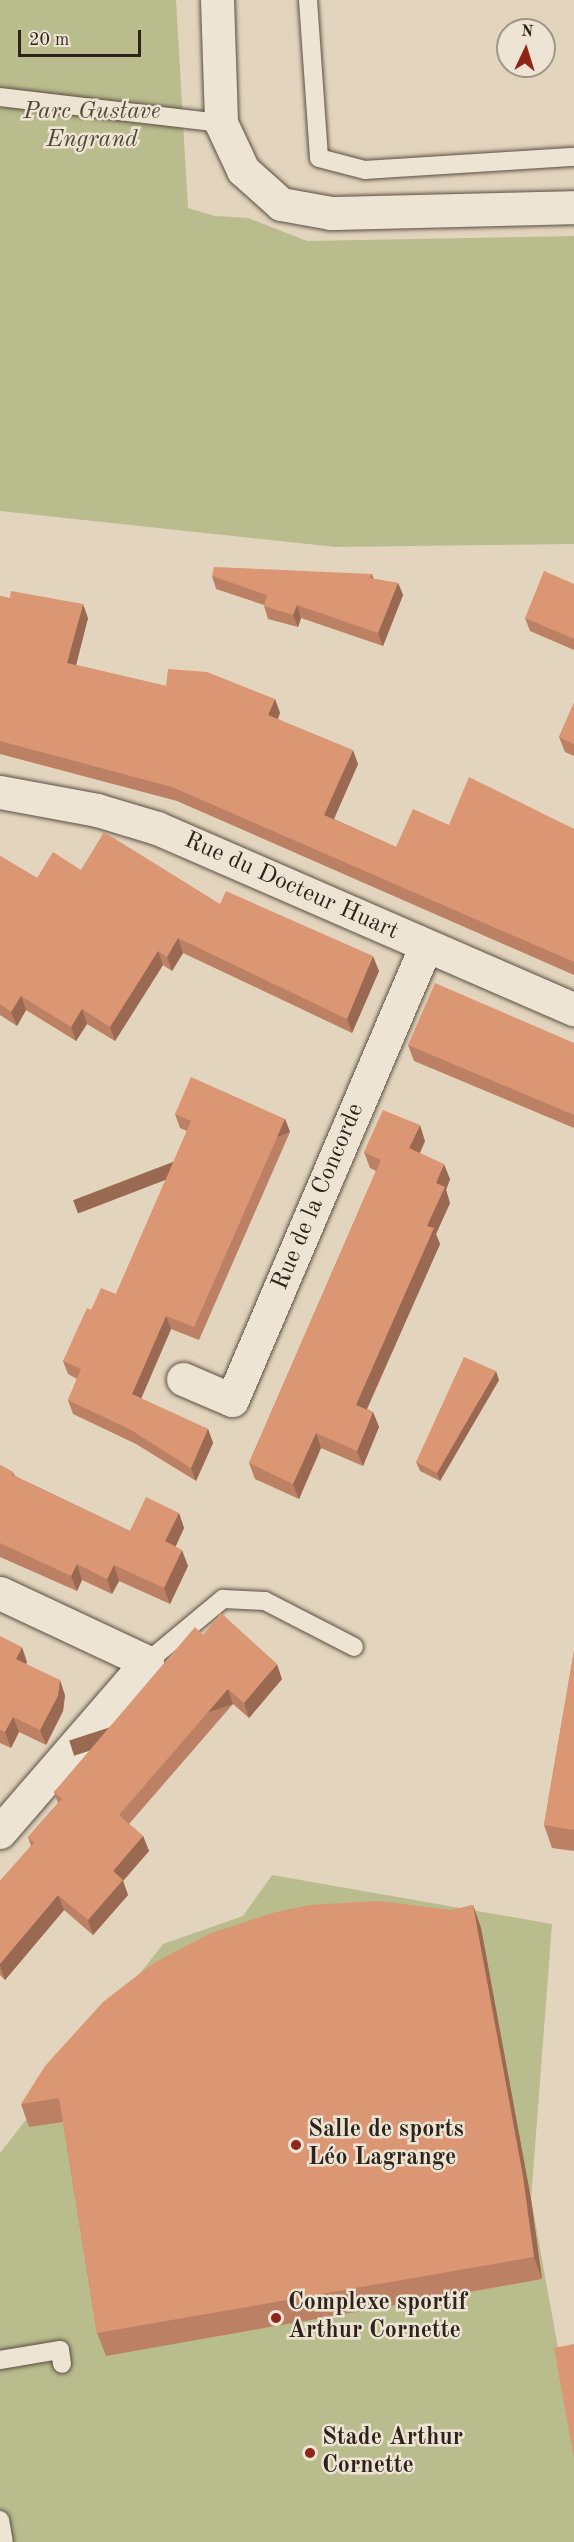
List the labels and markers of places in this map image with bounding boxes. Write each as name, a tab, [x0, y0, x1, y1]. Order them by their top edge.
place label: Salle de sports Léo Lagrange	[308, 2117, 464, 2173]
marker: Salle de sports Léo Lagrange	[289, 2138, 303, 2152]
place label: Complexe sportif Arthur Cornette	[288, 2290, 467, 2346]
marker: Complexe sportif Arthur Cornette	[269, 2311, 283, 2325]
place label: Stade Arthur Cornette	[322, 2425, 463, 2481]
marker: Stade Arthur Cornette	[303, 2446, 317, 2460]

